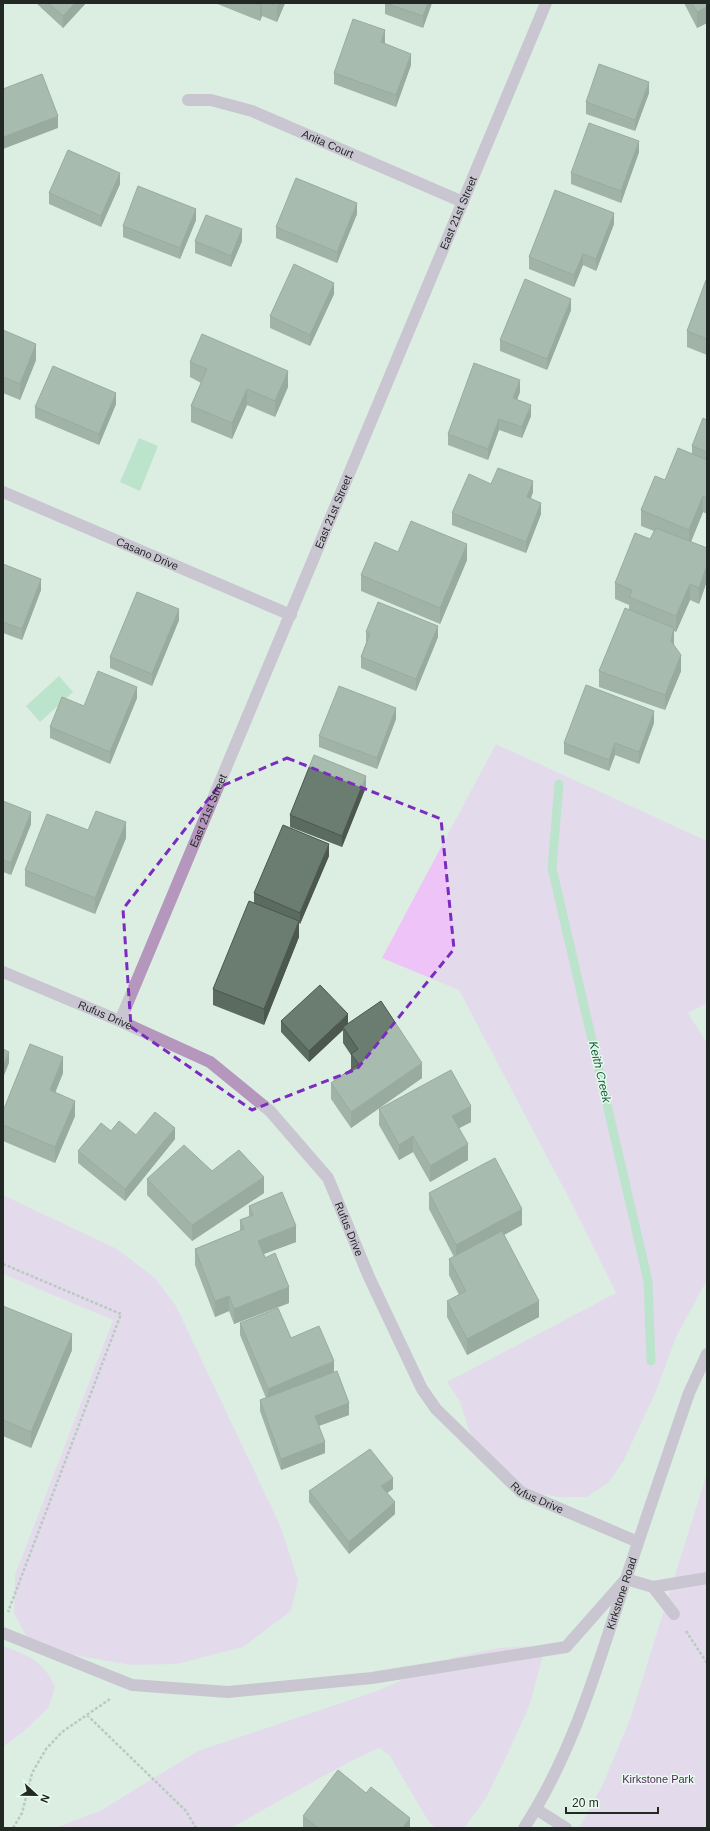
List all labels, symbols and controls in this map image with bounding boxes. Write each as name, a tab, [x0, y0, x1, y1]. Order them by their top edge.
street label: Anita Court	[300, 127, 355, 160]
street label: East 21st Street	[438, 174, 479, 251]
street label: East 21st Street	[312, 473, 354, 550]
street label: Casano Drive	[114, 535, 180, 572]
street label: East 21st Street	[187, 772, 229, 849]
street label: Rufus Drive	[77, 998, 134, 1032]
water label: Keith Creek	[586, 1040, 614, 1105]
street label: Rufus Drive	[333, 1200, 366, 1258]
street label: Rufus Drive	[508, 1479, 565, 1515]
street label: Kirkstone Road	[604, 1556, 639, 1631]
park label: Kirkstone Park	[622, 1773, 694, 1785]
north arrow	[16, 1775, 56, 1815]
scale bar	[566, 1789, 658, 1815]
text: N	[38, 1793, 52, 1805]
text: 20 m	[572, 1796, 599, 1810]

